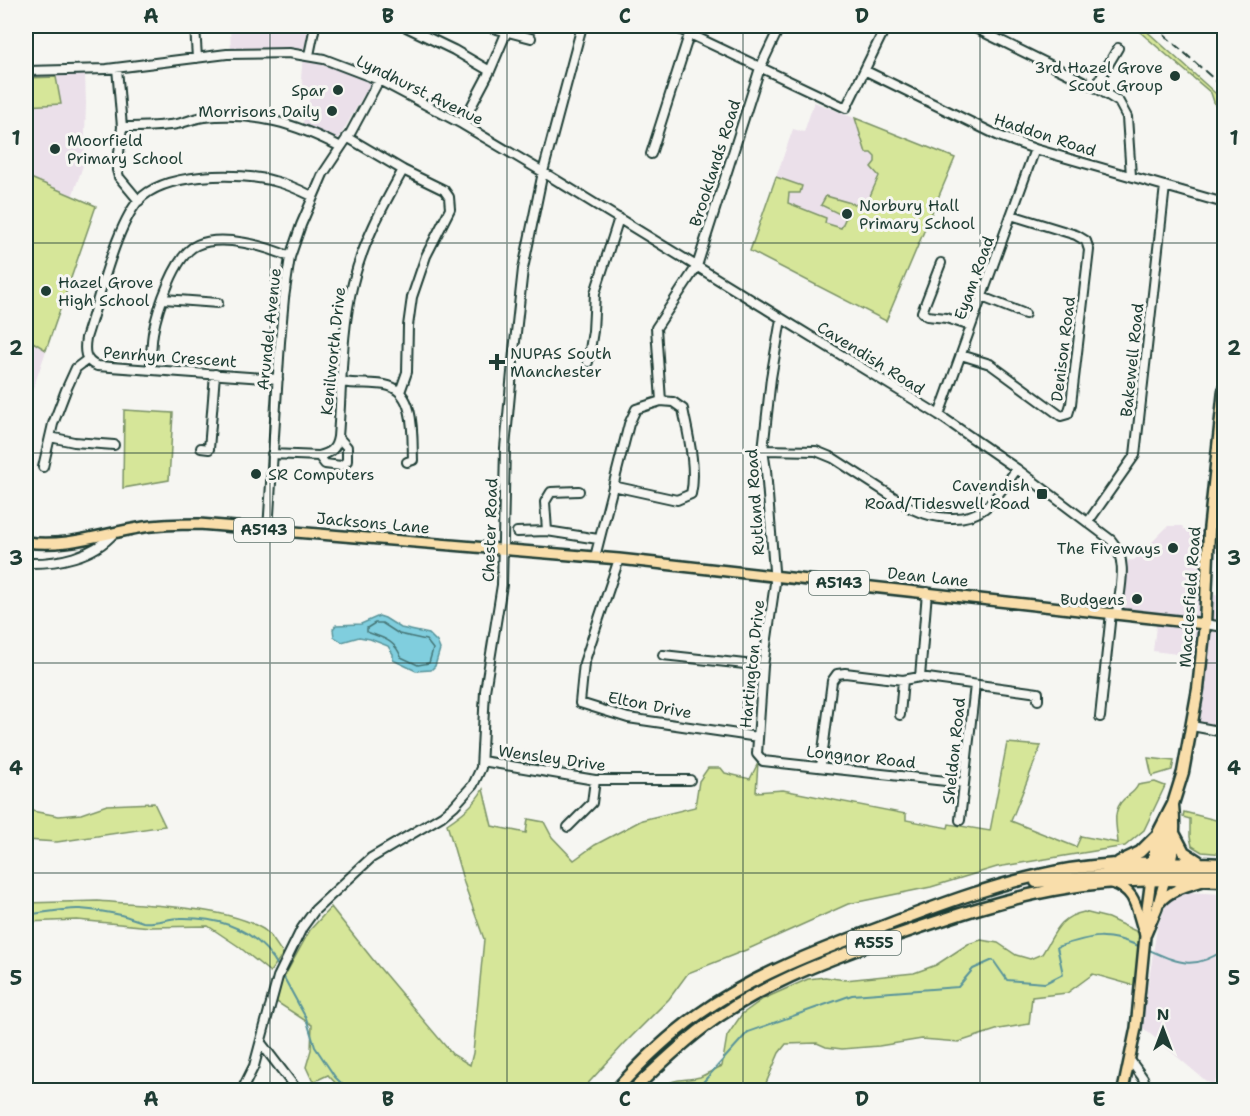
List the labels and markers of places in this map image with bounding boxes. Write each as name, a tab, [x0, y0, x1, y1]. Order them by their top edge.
place label: 3rd Hazel Grove Scout Group	[1034, 57, 1163, 96]
marker: 3rd Hazel Grove Scout Group	[1168, 69, 1182, 83]
place label: Spar	[291, 80, 326, 101]
marker: Spar	[331, 83, 345, 97]
place label: Morrisons Daily	[198, 101, 320, 122]
marker: Morrisons Daily	[325, 104, 339, 118]
place label: Moorfield Primary School	[67, 130, 183, 169]
marker: Moorfield Primary School	[48, 142, 62, 156]
place label: Norbury Hall Primary School	[859, 195, 975, 234]
marker: Norbury Hall Primary School	[840, 207, 854, 221]
place label: Hazel Grove High School	[58, 272, 154, 311]
marker: Hazel Grove High School	[39, 284, 53, 298]
place label: NUPAS South Manchester	[510, 343, 612, 382]
marker: NUPAS South Manchester	[488, 353, 506, 371]
place label: SR Computers	[268, 464, 375, 485]
marker: SR Computers	[249, 467, 263, 481]
place label: Cavendish Road/Tideswell Road	[865, 475, 1030, 514]
marker: Cavendish Road/Tideswell Road	[1035, 487, 1049, 501]
place label: The Fiveways	[1057, 538, 1161, 559]
marker: The Fiveways	[1166, 541, 1180, 555]
place label: Budgens	[1060, 589, 1125, 610]
marker: Budgens	[1130, 592, 1144, 606]

